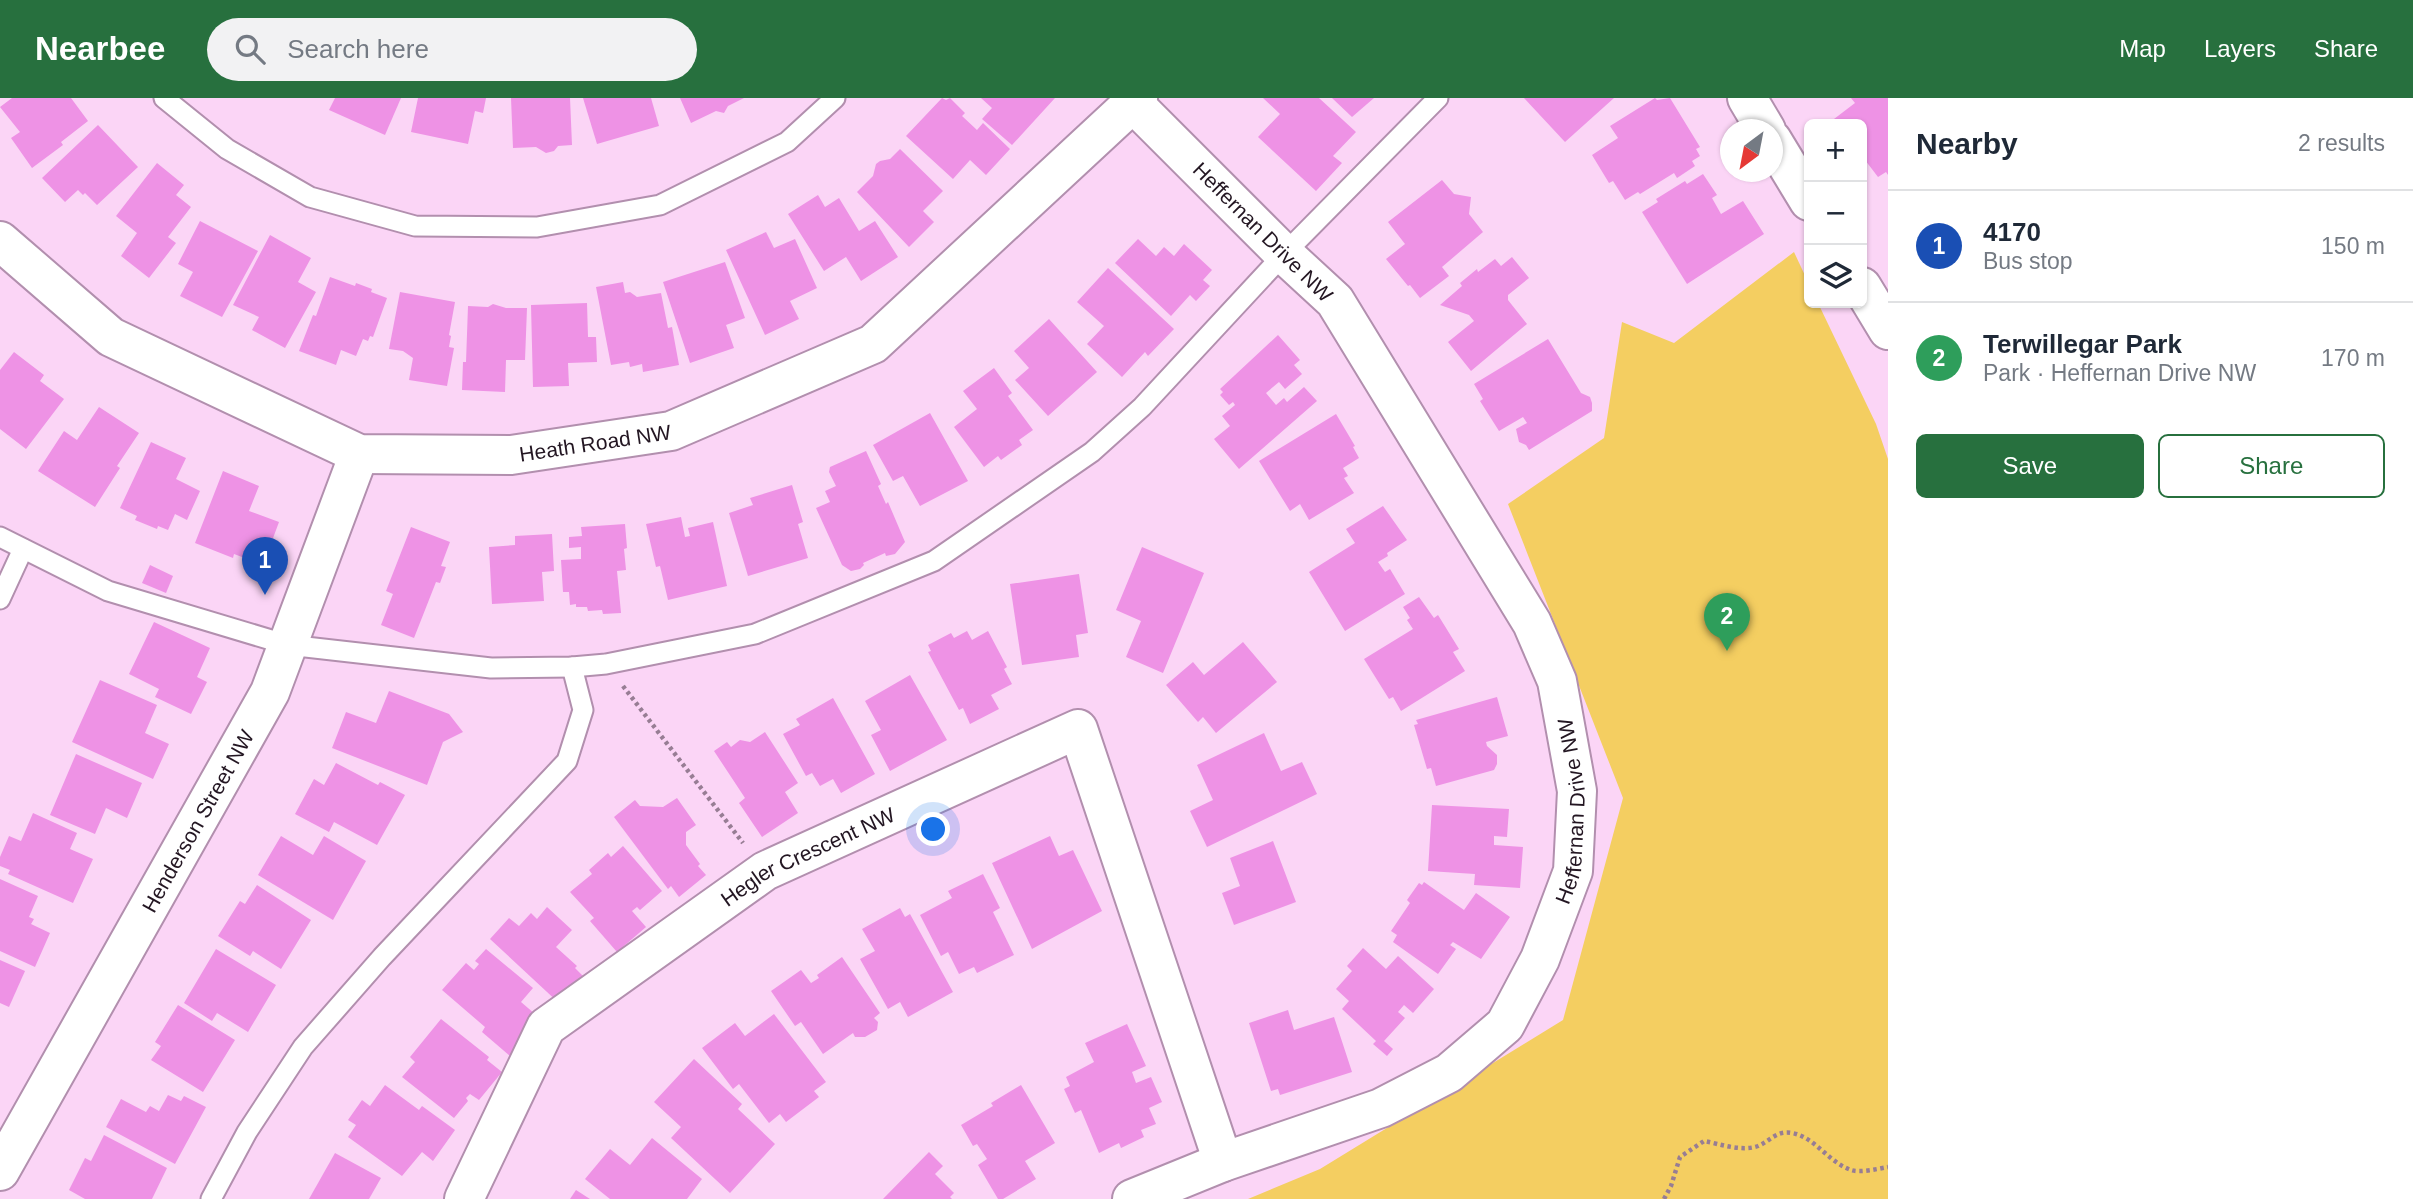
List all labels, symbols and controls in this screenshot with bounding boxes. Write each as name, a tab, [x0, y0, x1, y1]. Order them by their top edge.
search box	[207, 18, 697, 81]
text: Nearbee	[35, 30, 165, 67]
icon: search	[231, 30, 269, 68]
text: Search here	[287, 34, 429, 64]
text: Map	[2119, 35, 2166, 62]
text: Layers	[2204, 35, 2276, 62]
text: Share	[2314, 35, 2378, 62]
north arrow	[1720, 119, 1783, 182]
map controls	[1804, 119, 1867, 308]
button: +	[1804, 119, 1867, 182]
text: Nearby	[1916, 127, 2018, 160]
text: 2 results	[2298, 130, 2385, 156]
street label: Heffernan Drive NW	[1189, 158, 1338, 307]
button: −	[1804, 182, 1867, 245]
text: 4170	[1983, 217, 2041, 247]
text: 1	[1933, 233, 1945, 259]
text: 150 m	[2321, 233, 2385, 259]
button: layers	[1804, 245, 1867, 308]
text: Bus stop	[1983, 248, 2073, 274]
text: Terwillegar Park	[1983, 329, 2182, 359]
text: 2	[1933, 345, 1945, 371]
text: 170 m	[2321, 345, 2385, 371]
text: Park · Heffernan Drive NW	[1983, 360, 2256, 386]
street label: Heath Road NW	[518, 420, 673, 465]
button: Save	[1916, 434, 2144, 498]
button: Share	[2158, 434, 2385, 498]
pin: 1	[242, 537, 288, 595]
pin: 2	[1704, 593, 1750, 651]
street label: Heffernan Drive NW	[1550, 716, 1589, 907]
street label: Henderson Street NW	[137, 725, 258, 916]
street label: Hegler Crescent NW	[716, 802, 898, 910]
your location	[916, 812, 950, 846]

